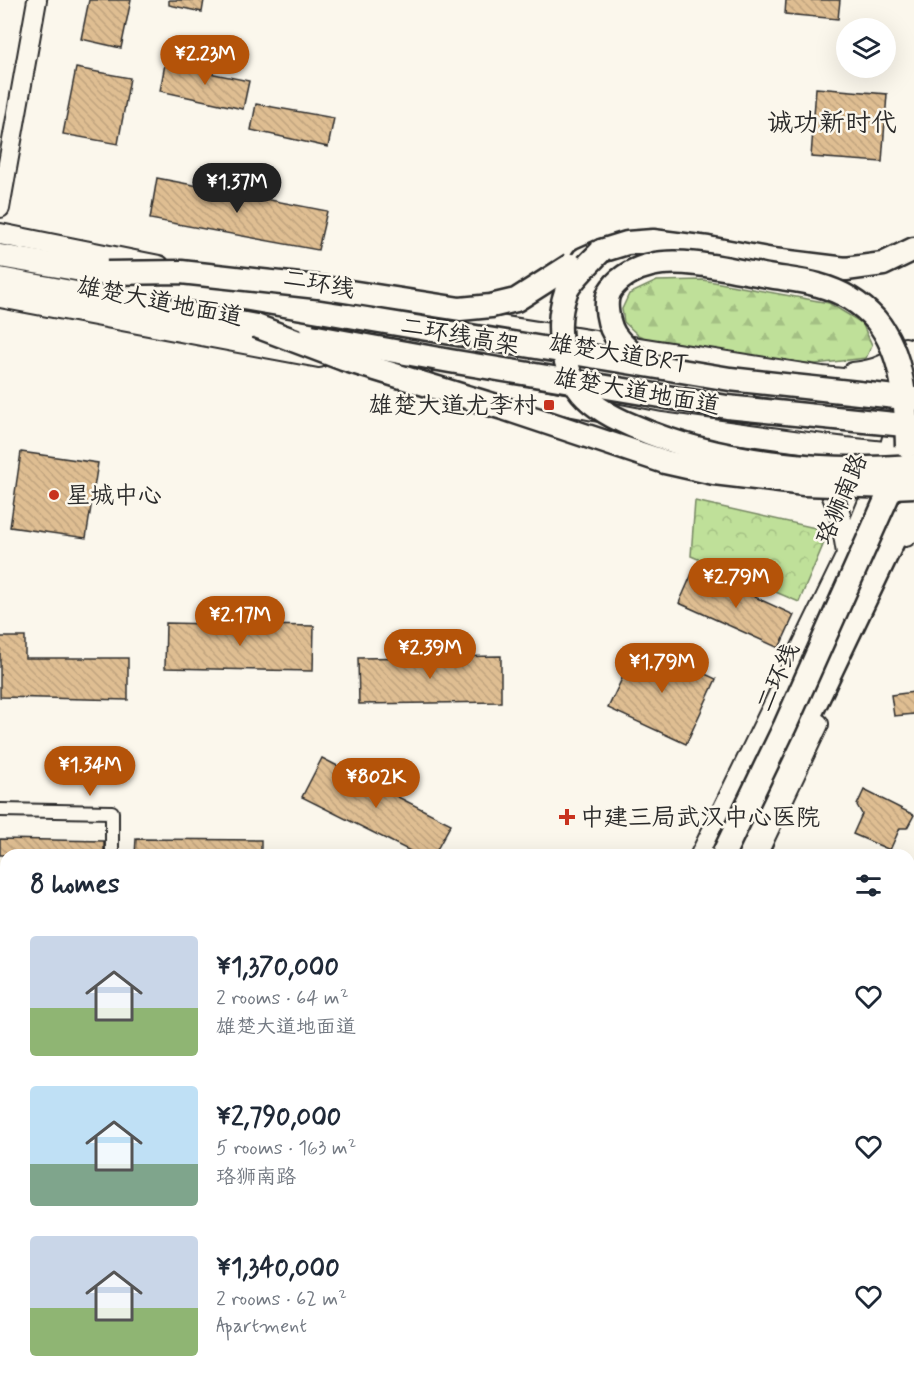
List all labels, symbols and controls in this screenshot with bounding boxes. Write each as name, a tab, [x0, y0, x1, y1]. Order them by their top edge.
map controls	[836, 18, 896, 78]
button: layers	[836, 18, 896, 78]
pin: ¥2.23M	[156, 35, 254, 86]
text: ¥2.23M	[174, 41, 236, 68]
district label: 诚功新时代	[767, 107, 897, 141]
pin: ¥1.37M	[188, 163, 286, 214]
text: ¥1.37M	[206, 169, 268, 196]
street label: 二环线	[281, 263, 357, 306]
street label: 雄楚大道地面道	[74, 271, 245, 334]
street label: 二环线高架	[398, 311, 522, 362]
street label: 雄楚大道BRT	[547, 328, 691, 381]
street label: 雄楚大道地面道	[551, 363, 722, 422]
place label: 雄楚大道尤李村	[369, 391, 537, 422]
marker: 雄楚大道尤李村	[542, 398, 556, 412]
street label: 珞狮南路	[809, 449, 875, 550]
place label: 星城中心	[66, 481, 162, 512]
marker: 星城中心	[47, 488, 61, 502]
pin: ¥2.79M	[687, 558, 785, 609]
text: ¥2.79M	[702, 564, 770, 591]
pin: ¥2.17M	[191, 596, 289, 647]
text: ¥2.17M	[209, 602, 271, 629]
pin: ¥2.39M	[381, 629, 479, 680]
text: ¥2.39M	[398, 635, 462, 662]
street label: 二环线	[750, 638, 807, 717]
pin: ¥1.79M	[613, 643, 711, 694]
text: ¥1.79M	[629, 649, 695, 676]
pin: ¥1.34M	[41, 746, 139, 797]
text: ¥1.34M	[58, 752, 122, 779]
pin: ¥802K	[334, 758, 418, 809]
text: ¥802K	[346, 764, 406, 791]
place label: 中建三局武汉中心医院	[580, 803, 820, 834]
marker: 中建三局武汉中心医院	[558, 808, 576, 826]
text: 8 homes	[30, 868, 120, 902]
icon: filters	[852, 869, 885, 902]
text: ¥1,370,000	[216, 951, 339, 985]
icon: home	[78, 960, 150, 1032]
icon: heart	[852, 980, 885, 1013]
text: 2 rooms · 64 m²	[216, 985, 349, 1012]
text: 雄楚大道地面道	[216, 1014, 356, 1041]
text: ¥2,790,000	[216, 1101, 341, 1135]
icon: home	[78, 1110, 150, 1182]
icon: heart	[852, 1130, 885, 1163]
text: 5 rooms · 163 m²	[216, 1135, 356, 1162]
text: 珞狮南路	[216, 1164, 296, 1191]
text: ¥1,340,000	[216, 1252, 340, 1286]
icon: home	[78, 1260, 150, 1332]
icon: heart	[852, 1280, 885, 1313]
text: 2 rooms · 62 m²	[216, 1286, 347, 1313]
text: Apartment	[216, 1313, 307, 1340]

